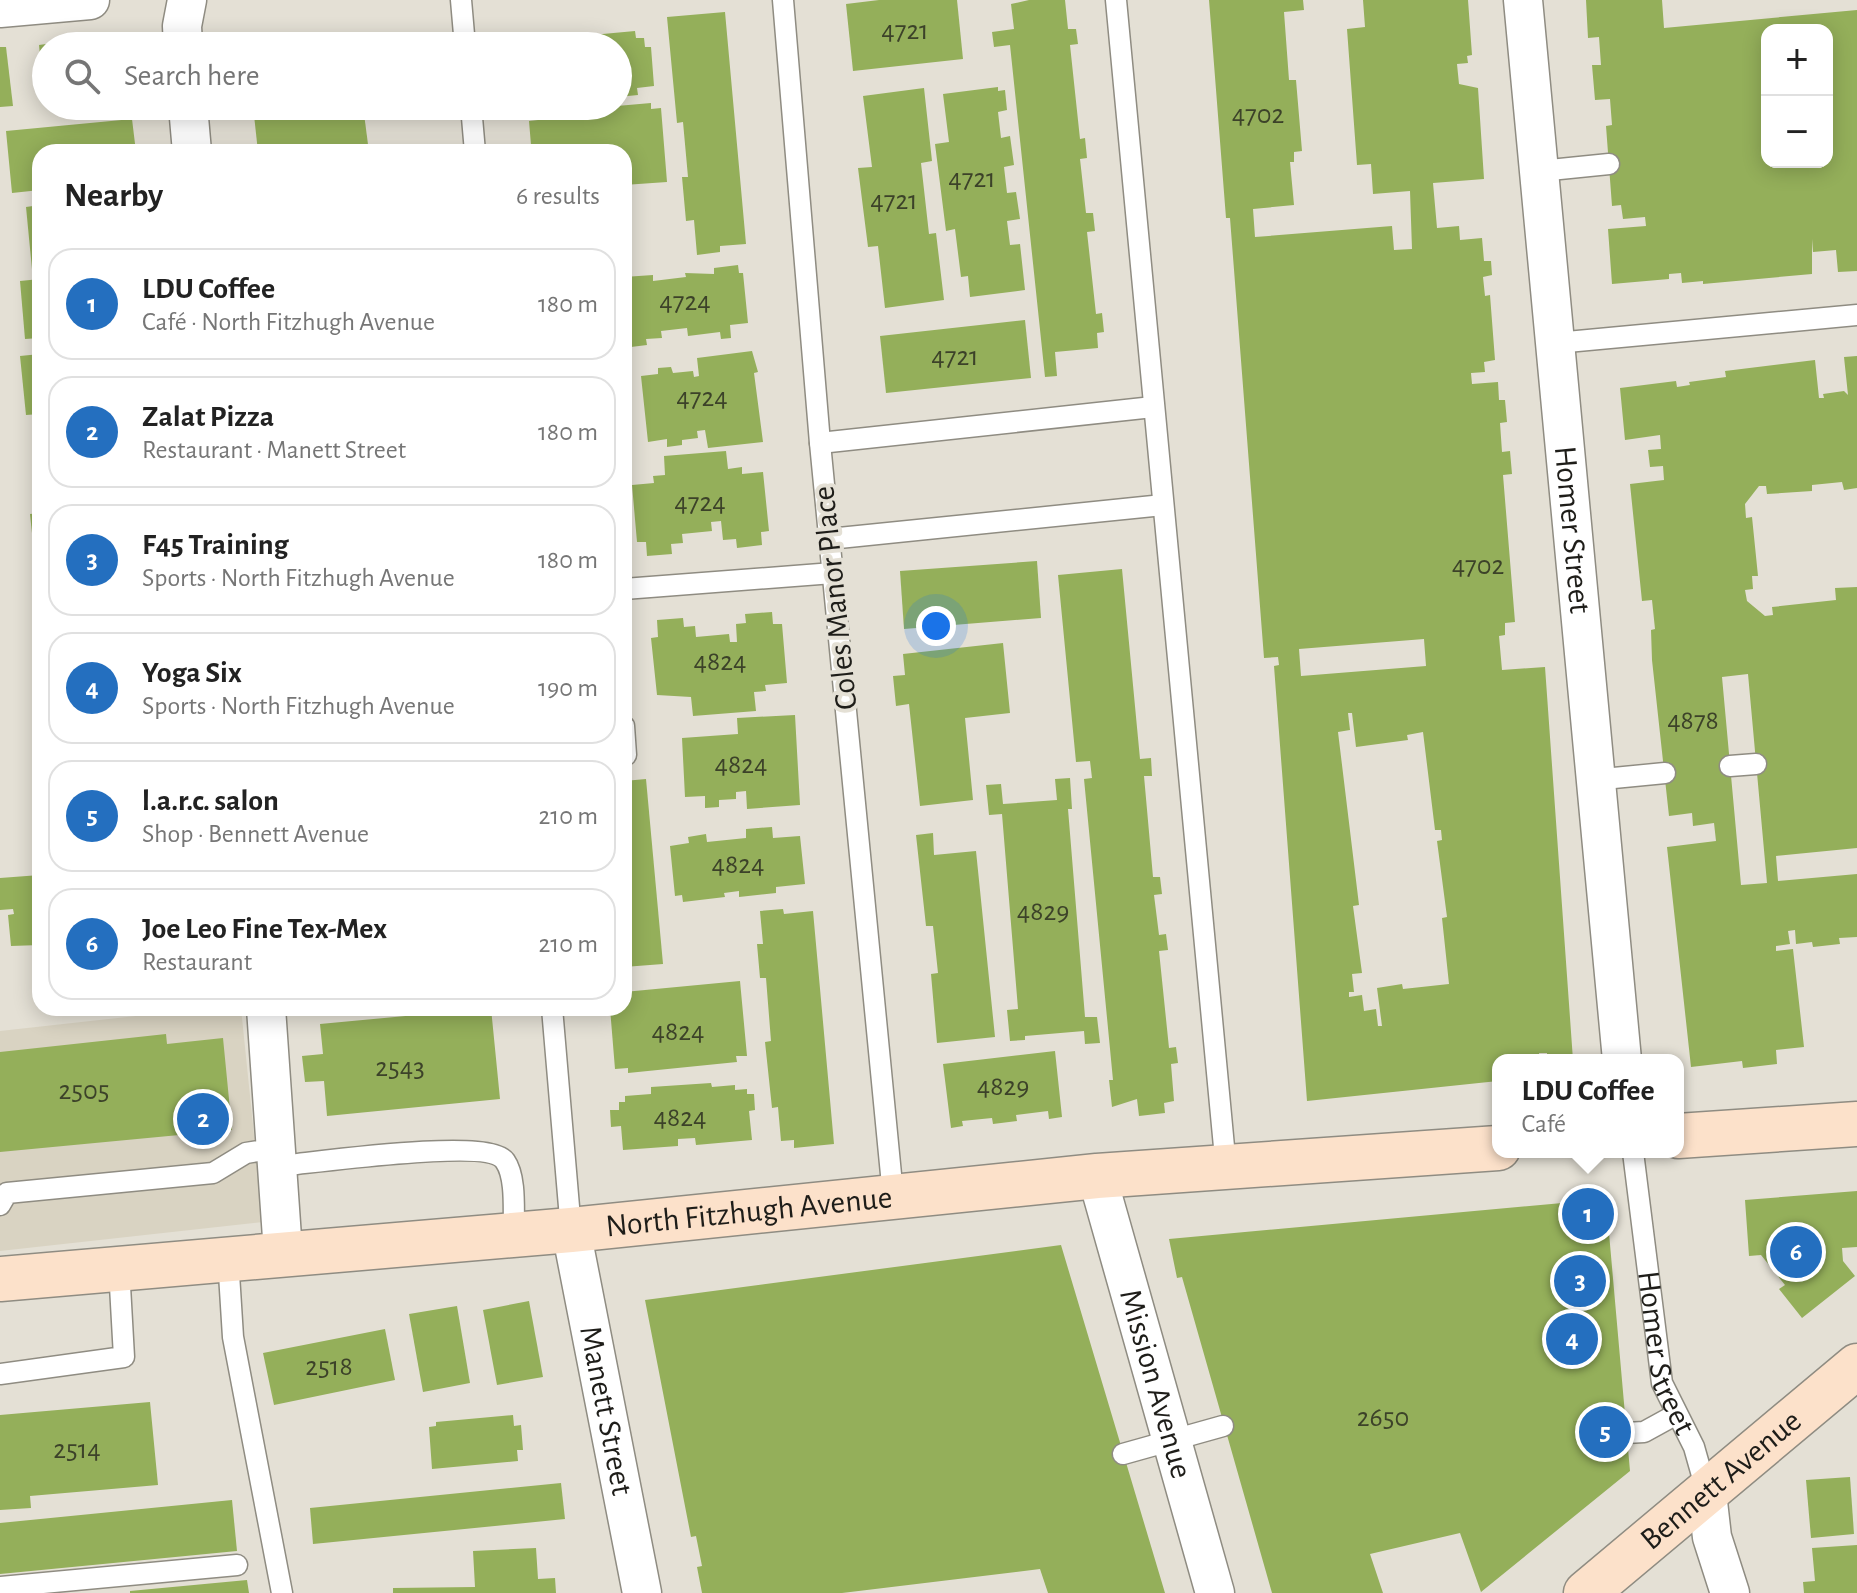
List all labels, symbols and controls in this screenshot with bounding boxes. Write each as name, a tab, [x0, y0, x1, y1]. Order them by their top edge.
house number: 4721	[881, 17, 929, 45]
map controls	[1761, 24, 1833, 168]
button: +	[1761, 24, 1833, 96]
search box	[32, 32, 632, 120]
icon: search	[60, 54, 104, 98]
text: Search here	[124, 61, 260, 91]
button: −	[1761, 96, 1833, 168]
house number: 4702	[1232, 101, 1284, 129]
house number: 4721	[948, 165, 996, 193]
text: Nearby	[64, 179, 163, 213]
text: 6 results	[516, 183, 600, 209]
house number: 4721	[870, 187, 918, 215]
text: LDU Coffee	[142, 274, 275, 304]
house number: 4724	[659, 288, 711, 316]
text: 1	[87, 291, 97, 317]
text: 180 m	[538, 291, 598, 317]
text: Café · North Fitzhugh Avenue	[142, 309, 435, 335]
house number: 4721	[931, 343, 979, 371]
house number: 4724	[676, 384, 728, 412]
text: Zalat Pizza	[142, 402, 274, 432]
text: 2	[86, 419, 98, 445]
text: 180 m	[538, 419, 598, 445]
text: Restaurant · Manett Street	[142, 437, 406, 463]
street label: Homer Street	[1549, 445, 1596, 615]
street label: Coles Manor Place	[807, 485, 863, 711]
house number: 4724	[674, 489, 726, 517]
text: F45 Training	[142, 530, 289, 560]
text: 3	[86, 547, 98, 573]
text: 180 m	[538, 547, 598, 573]
house number: 4702	[1452, 552, 1504, 580]
text: Sports · North Fitzhugh Avenue	[142, 565, 455, 591]
your location	[916, 606, 956, 646]
house number: 4824	[694, 648, 746, 676]
text: Yoga Six	[142, 658, 242, 688]
text: 4	[85, 675, 99, 701]
text: 190 m	[538, 675, 598, 701]
text: Sports · North Fitzhugh Avenue	[142, 693, 455, 719]
house number: 4878	[1667, 707, 1719, 735]
house number: 4824	[715, 751, 767, 779]
text: l.a.r.c. salon	[142, 786, 279, 816]
text: 5	[86, 803, 98, 829]
text: 210 m	[538, 803, 598, 829]
text: Shop · Bennett Avenue	[142, 821, 369, 847]
house number: 4824	[712, 851, 764, 879]
house number: 4829	[1017, 898, 1069, 926]
text: Joe Leo Fine Tex-Mex	[142, 914, 387, 944]
text: 6	[86, 931, 98, 957]
text: 210 m	[538, 931, 598, 957]
text: Restaurant	[142, 949, 252, 975]
house number: 4824	[652, 1018, 704, 1046]
house number: 2543	[375, 1054, 425, 1082]
popup	[1492, 1054, 1684, 1158]
house number: 4829	[977, 1073, 1029, 1101]
text: LDU Coffee	[1521, 1076, 1655, 1106]
house number: 2505	[59, 1077, 109, 1105]
pin: 2	[177, 1089, 229, 1149]
house number: 4824	[654, 1104, 706, 1132]
text: Café	[1521, 1111, 1566, 1137]
street label: North Fitzhugh Avenue	[604, 1181, 894, 1242]
pin: 1	[1562, 1184, 1614, 1244]
pin: 6	[1770, 1222, 1822, 1282]
pin: 3	[1554, 1251, 1606, 1311]
street label: Homer Street	[1632, 1269, 1701, 1440]
street label: Mission Avenue	[1114, 1286, 1198, 1482]
pin: 4	[1546, 1309, 1598, 1369]
street label: Manett Street	[574, 1323, 639, 1498]
house number: 2518	[305, 1353, 353, 1381]
pin: 5	[1579, 1402, 1631, 1462]
house number: 2650	[1357, 1404, 1409, 1432]
street label: Bennett Avenue	[1635, 1404, 1807, 1556]
house number: 2514	[53, 1436, 101, 1464]

